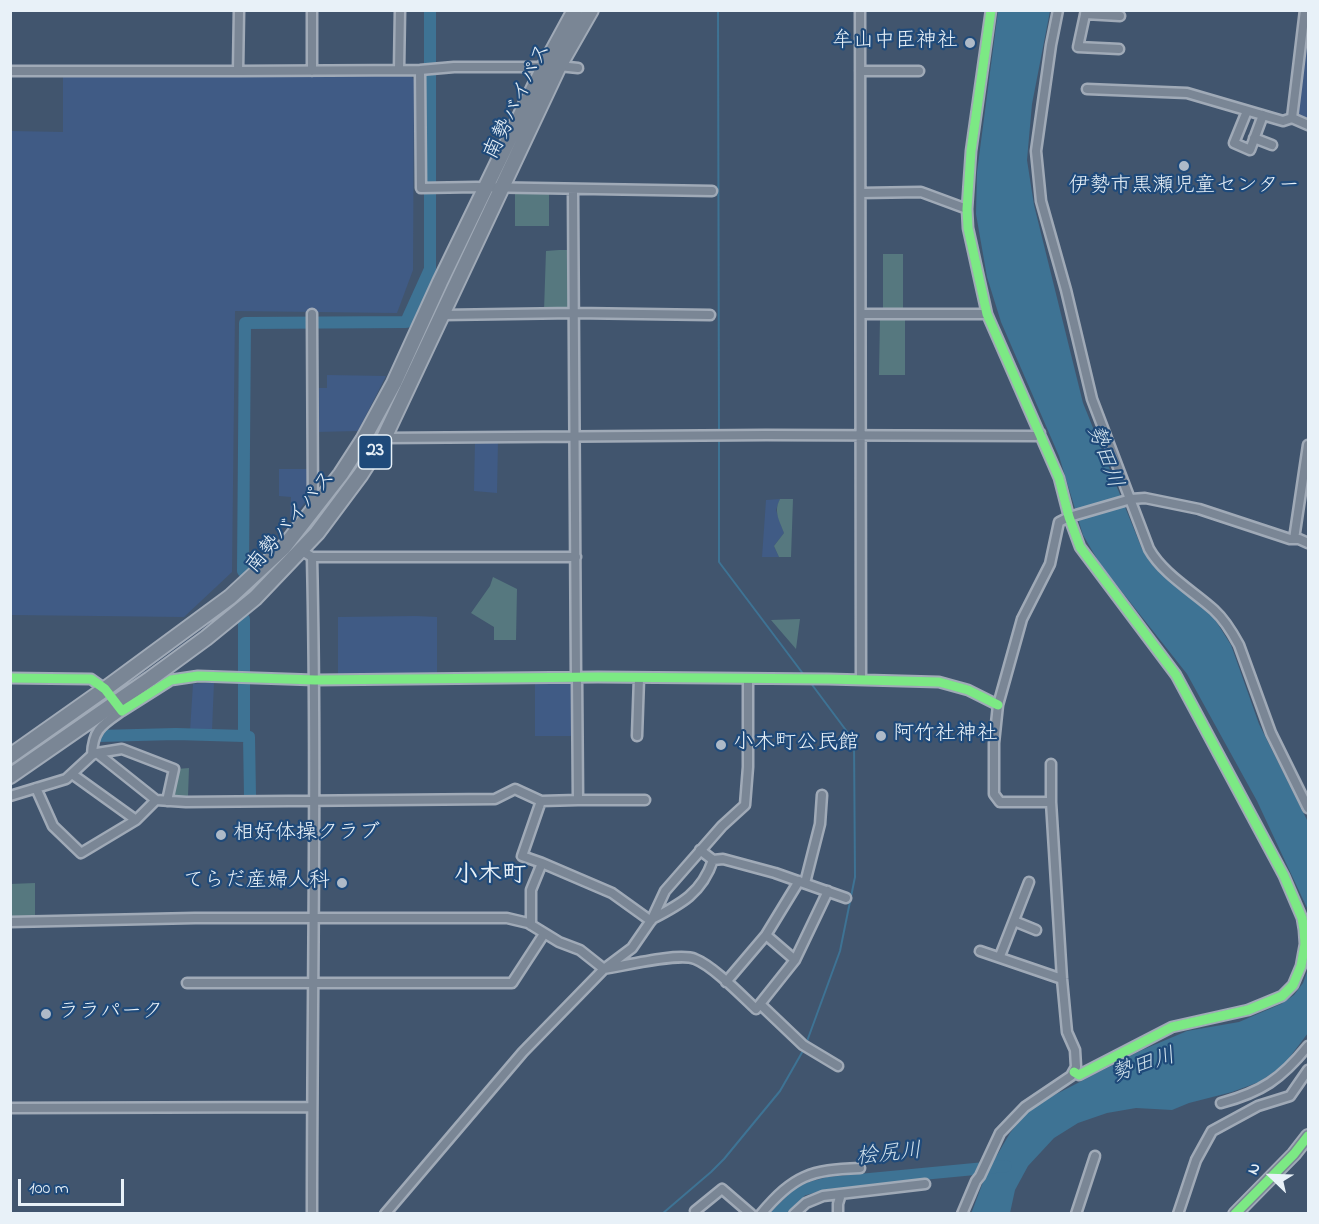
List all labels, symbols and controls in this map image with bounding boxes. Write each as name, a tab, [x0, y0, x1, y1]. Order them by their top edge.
place label: 牟山中臣神社	[832, 30, 958, 56]
marker: 牟山中臣神社	[963, 36, 977, 50]
street label: 南勢バイパス	[480, 40, 558, 164]
marker: 伊勢市黒瀬児童センター	[1177, 159, 1191, 173]
place label: 伊勢市黒瀬児童センター	[1069, 175, 1299, 201]
water label: 勢田川	[1079, 421, 1127, 493]
road number: 23	[358, 435, 392, 469]
street label: 南勢バイパス	[242, 467, 342, 579]
place label: 阿竹社神社	[893, 723, 998, 749]
marker: 阿竹社神社	[874, 729, 888, 743]
place label: 小木町公民館	[733, 732, 859, 758]
marker: 小木町公民館	[714, 738, 728, 752]
place label: 相好体操クラブ	[233, 822, 380, 848]
marker: 相好体操クラブ	[214, 828, 228, 842]
district label: 小木町	[454, 863, 526, 891]
place label: てらだ産婦人科	[183, 870, 330, 896]
marker: てらだ産婦人科	[335, 876, 349, 890]
place label: ララパーク	[58, 1001, 163, 1027]
marker: ララパーク	[39, 1007, 53, 1021]
water label: 勢田川	[1109, 1044, 1179, 1090]
water label: 桧尻川	[855, 1139, 923, 1173]
north arrow	[1241, 1146, 1301, 1206]
text: N	[1241, 1159, 1268, 1179]
scale bar	[21, 1167, 128, 1205]
text: 100 m	[29, 1176, 69, 1202]

